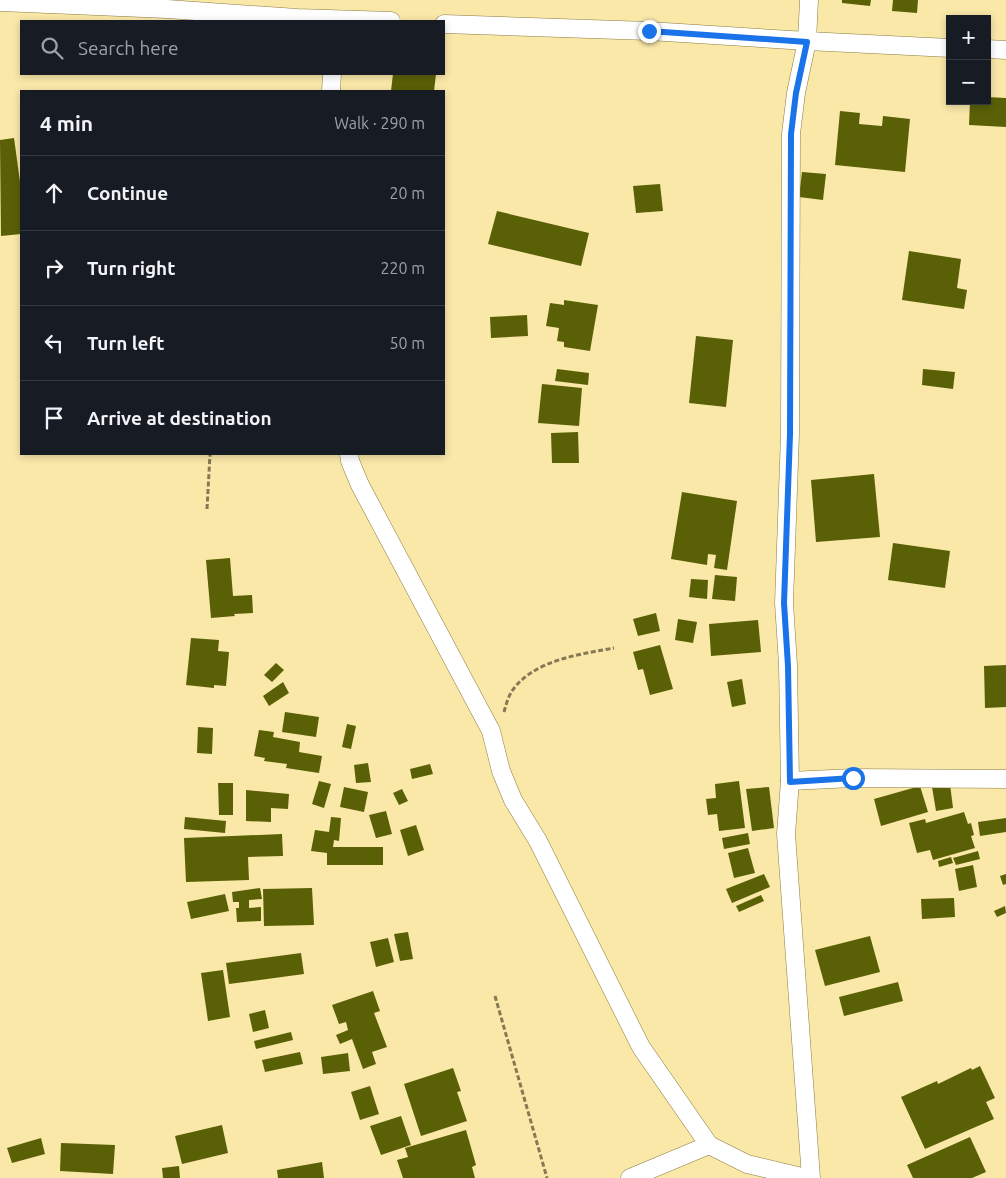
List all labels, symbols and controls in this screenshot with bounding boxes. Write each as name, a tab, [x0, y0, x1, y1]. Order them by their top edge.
map controls	[946, 15, 991, 105]
button: +	[946, 15, 991, 60]
search box	[20, 20, 445, 75]
route end	[638, 20, 661, 43]
icon: search	[38, 34, 66, 62]
text: Search here	[78, 37, 178, 59]
button: −	[946, 60, 991, 105]
text: 4 min	[40, 111, 93, 135]
text: Walk · 290 m	[334, 114, 425, 132]
icon: ahead	[40, 179, 68, 207]
text: Continue	[87, 182, 168, 204]
text: 20 m	[389, 184, 425, 202]
icon: right	[40, 254, 68, 282]
text: Turn right	[87, 257, 175, 279]
text: 220 m	[380, 259, 425, 277]
icon: left	[40, 329, 68, 357]
text: Turn left	[87, 332, 165, 354]
text: 50 m	[389, 334, 425, 352]
icon: arrive	[40, 404, 68, 432]
text: Arrive at destination	[87, 407, 272, 429]
route start	[842, 767, 865, 790]

